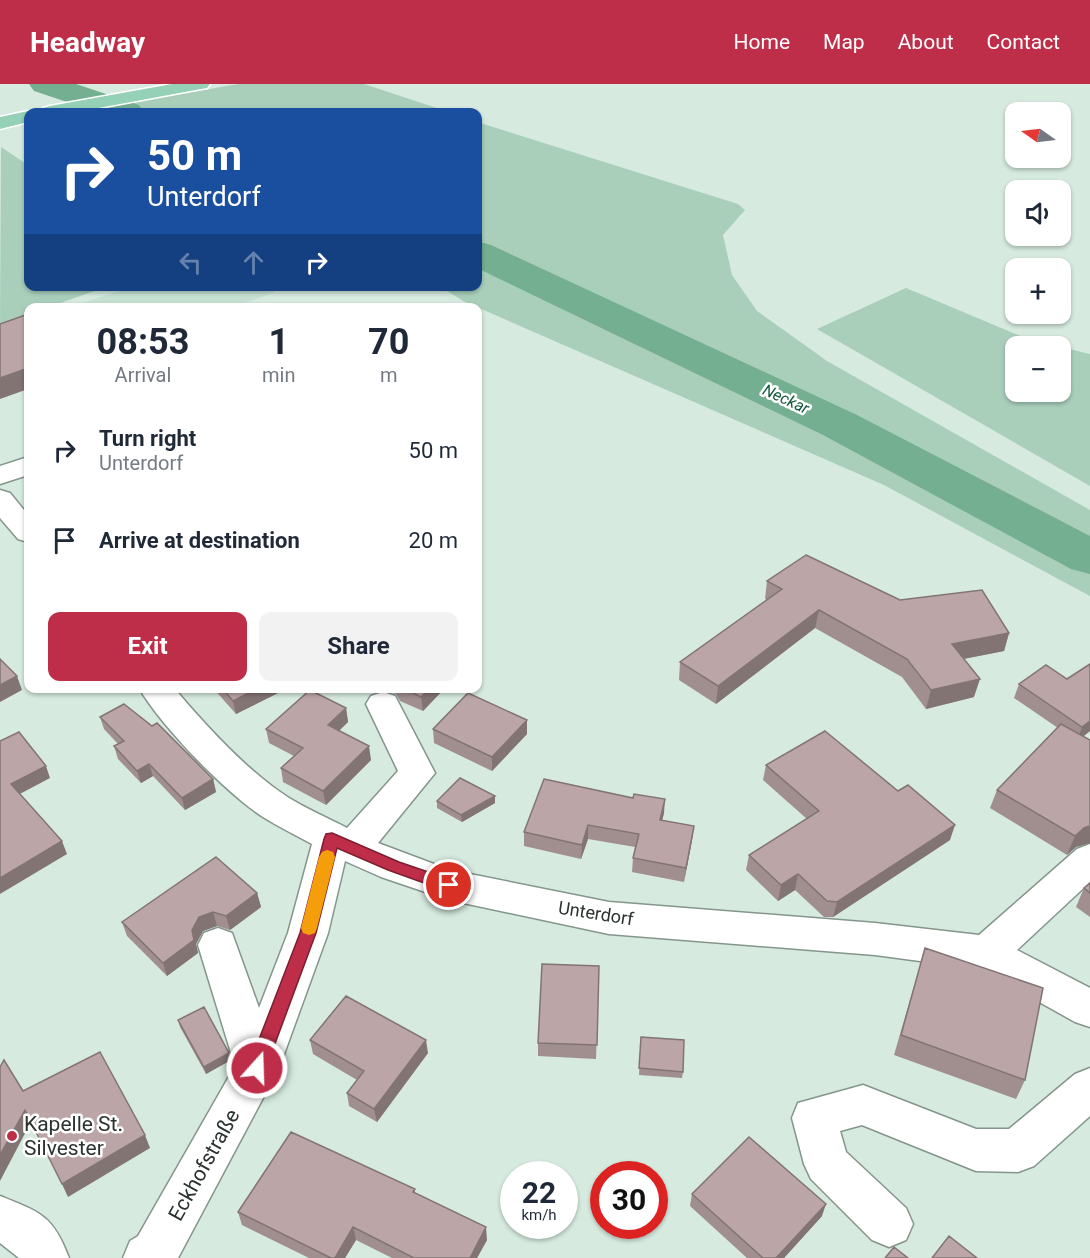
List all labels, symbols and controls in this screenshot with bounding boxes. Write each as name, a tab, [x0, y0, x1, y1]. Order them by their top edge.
text: Headway	[30, 26, 145, 59]
text: Home	[734, 30, 790, 54]
text: Map	[823, 30, 865, 54]
text: About	[898, 30, 954, 54]
text: Contact	[987, 30, 1060, 54]
north arrow	[1005, 102, 1071, 168]
map controls	[1005, 102, 1071, 402]
text: 50 m	[147, 131, 242, 180]
icon: right	[48, 132, 126, 210]
button: sound	[1005, 180, 1071, 246]
text: Unterdorf	[147, 181, 261, 213]
icon: left	[174, 246, 207, 279]
icon: ahead	[237, 246, 270, 279]
icon: right	[300, 246, 333, 279]
button: +	[1005, 258, 1071, 324]
text: 08:53	[97, 321, 189, 363]
text: 1	[268, 321, 289, 363]
text: 70	[368, 321, 409, 363]
button: −	[1005, 336, 1071, 402]
text: Arrival	[115, 363, 171, 387]
text: min	[262, 363, 295, 387]
text: m	[380, 363, 397, 387]
water label: Neckar	[760, 380, 813, 418]
text: Turn right	[99, 426, 196, 451]
icon: right	[48, 434, 81, 467]
text: 50 m	[409, 438, 458, 463]
text: Unterdorf	[99, 451, 183, 475]
icon: arrive	[48, 524, 81, 557]
text: Arrive at destination	[99, 528, 300, 553]
text: 20 m	[409, 528, 458, 553]
button: Exit	[48, 612, 247, 681]
button: Share	[259, 612, 458, 681]
pin	[423, 859, 474, 910]
icon: arrive	[432, 868, 465, 901]
street label: Unterdorf	[557, 897, 636, 929]
position arrow	[225, 1036, 289, 1100]
street label: Eckhofstraße	[164, 1105, 244, 1225]
place label: Kapelle St. Silvester	[24, 1112, 123, 1160]
marker: Kapelle St. Silvester	[5, 1129, 19, 1143]
speed limit sign: 30	[590, 1161, 668, 1239]
text: 22	[522, 1175, 556, 1210]
text: km/h	[521, 1206, 557, 1224]

